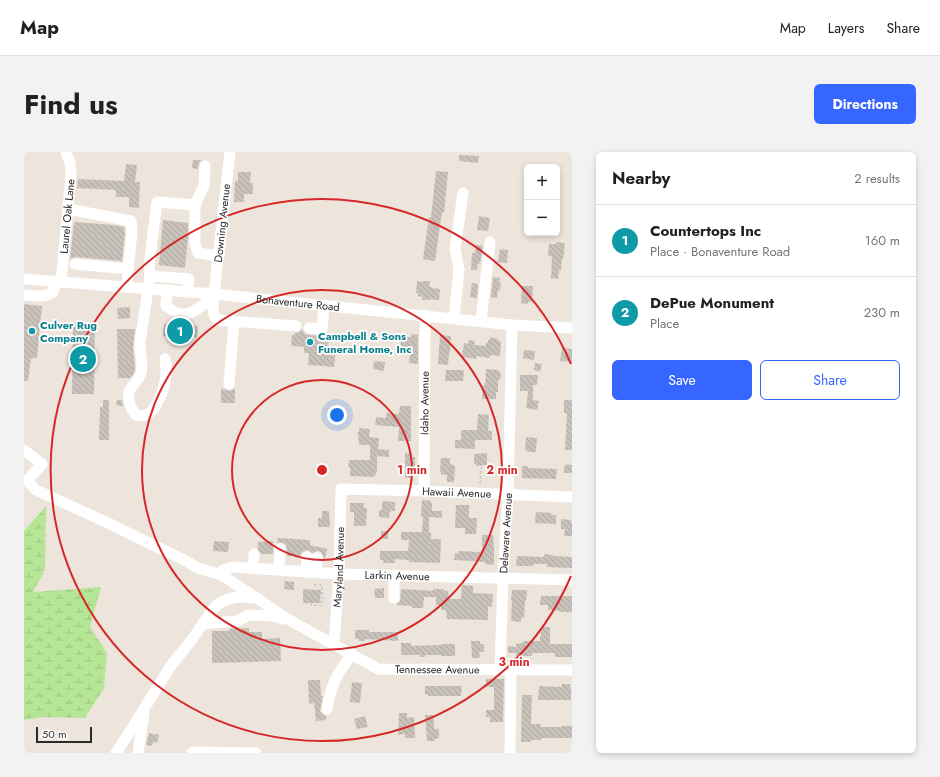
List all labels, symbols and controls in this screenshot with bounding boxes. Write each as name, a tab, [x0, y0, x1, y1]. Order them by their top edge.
text: Map	[20, 14, 59, 41]
text: Map	[780, 18, 806, 38]
text: Layers	[828, 18, 864, 38]
text: Share	[886, 18, 920, 38]
text: Find us	[24, 84, 118, 125]
button: Directions	[814, 84, 916, 124]
map controls	[524, 164, 560, 236]
button: +	[524, 164, 560, 200]
text: Nearby	[612, 166, 670, 190]
text: 2 results	[854, 169, 900, 188]
street label: Laurel Oak Lane	[56, 178, 79, 254]
street label: Downing Avenue	[210, 183, 234, 263]
button: −	[524, 200, 560, 236]
text: Countertops Inc	[650, 220, 761, 242]
text: 1	[622, 231, 628, 250]
text: 160 m	[865, 231, 900, 250]
text: Place · Bonaventure Road	[650, 242, 790, 261]
street label: Bonaventure Road	[255, 290, 341, 315]
text: DePue Monument	[650, 292, 774, 314]
text: 2	[621, 303, 629, 322]
text: 230 m	[864, 303, 900, 322]
text: Place	[650, 314, 679, 333]
pin: 1	[167, 316, 193, 346]
place label: Culver Rug Company	[40, 317, 97, 346]
marker: Culver Rug Company	[27, 326, 37, 336]
place label: Campbell & Sons Funeral Home, Inc	[318, 328, 412, 357]
marker: Campbell & Sons Funeral Home, Inc	[305, 337, 315, 347]
pin: 2	[70, 344, 96, 374]
button: Save	[612, 360, 752, 400]
button: Share	[760, 360, 900, 400]
street label: Idaho Avenue	[416, 371, 433, 435]
your location	[327, 405, 347, 425]
text: 1 min	[397, 461, 427, 479]
text: 2 min	[486, 461, 518, 479]
centre of rings	[315, 463, 329, 477]
street label: Hawaii Avenue	[422, 483, 492, 502]
street label: Delaware Avenue	[495, 492, 516, 574]
street label: Maryland Avenue	[329, 526, 348, 608]
street label: Larkin Avenue	[365, 567, 430, 584]
text: 3 min	[498, 653, 530, 671]
street label: Tennessee Avenue	[395, 661, 480, 678]
scale bar	[36, 725, 92, 744]
text: 50 m	[42, 726, 67, 742]

